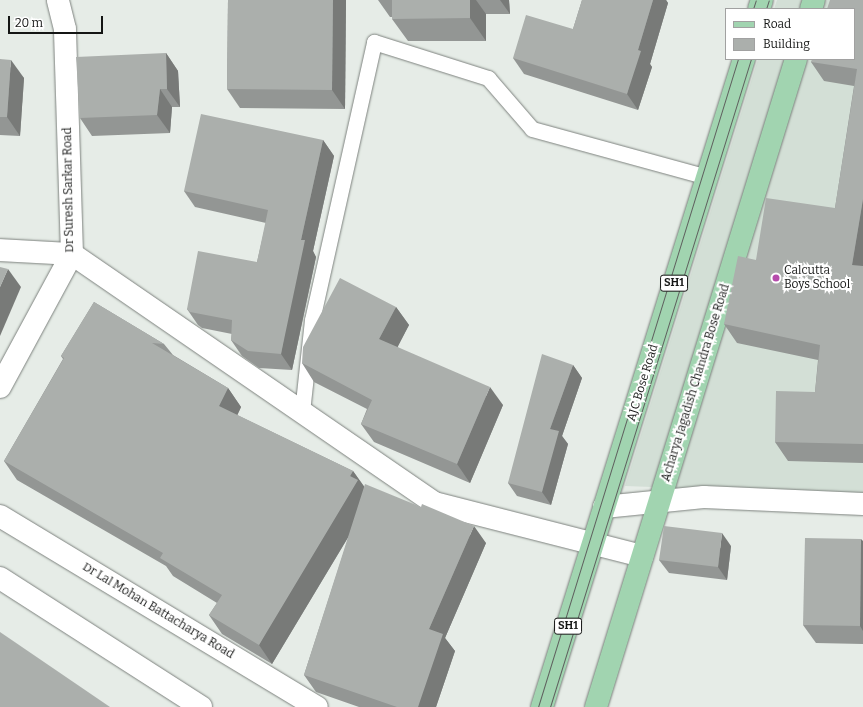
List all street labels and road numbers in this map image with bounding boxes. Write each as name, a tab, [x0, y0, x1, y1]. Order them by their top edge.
street label: Dr Suresh Sarkar Road	[61, 127, 77, 253]
road number: SH1	[660, 274, 688, 292]
street label: Acharya Jagadish Chandra Bose Road	[659, 282, 733, 484]
street label: AJC Bose Road	[624, 343, 662, 423]
street label: Dr Lal Mohan Battacharya Road	[80, 560, 236, 662]
road number: SH1	[554, 617, 582, 635]

